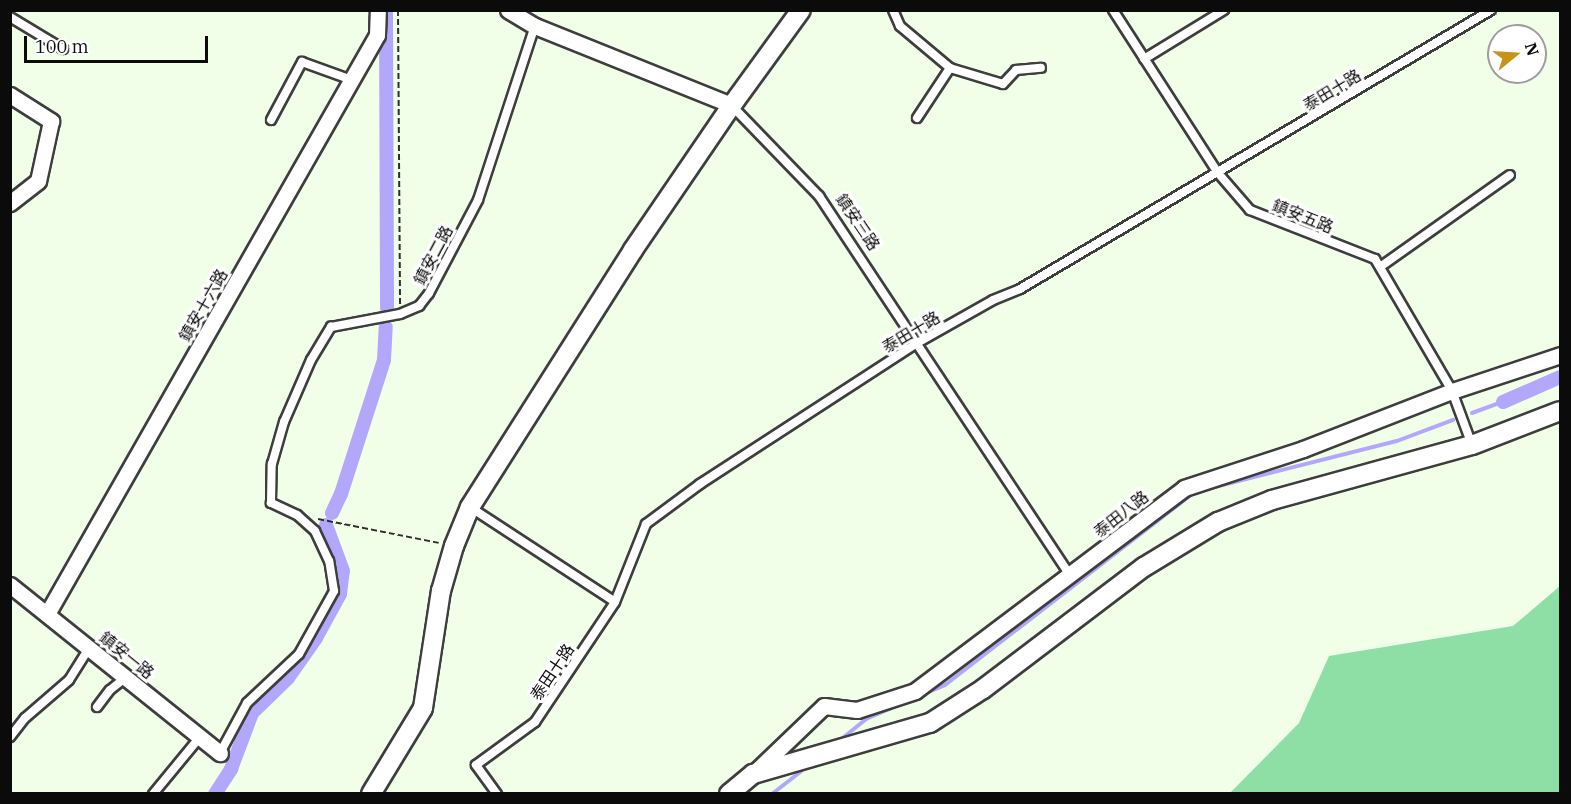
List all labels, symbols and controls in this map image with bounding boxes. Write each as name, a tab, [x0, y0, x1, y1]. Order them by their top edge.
scale bar	[27, 24, 212, 62]
north arrow	[1487, 24, 1547, 84]
text: 100 m	[35, 35, 89, 58]
text: N	[1521, 40, 1544, 58]
street label: 泰田十路	[1300, 65, 1364, 115]
street label: 鎮安三路	[832, 190, 884, 254]
street label: 鎮安五路	[1270, 195, 1336, 237]
street label: 鎮安二路	[410, 222, 456, 288]
street label: 鎮安十六路	[175, 266, 231, 344]
street label: 泰田十路	[879, 307, 943, 357]
street label: 泰田八路	[1090, 487, 1152, 541]
street label: 鎮安一路	[96, 627, 158, 683]
street label: 泰田十路	[526, 640, 578, 704]

